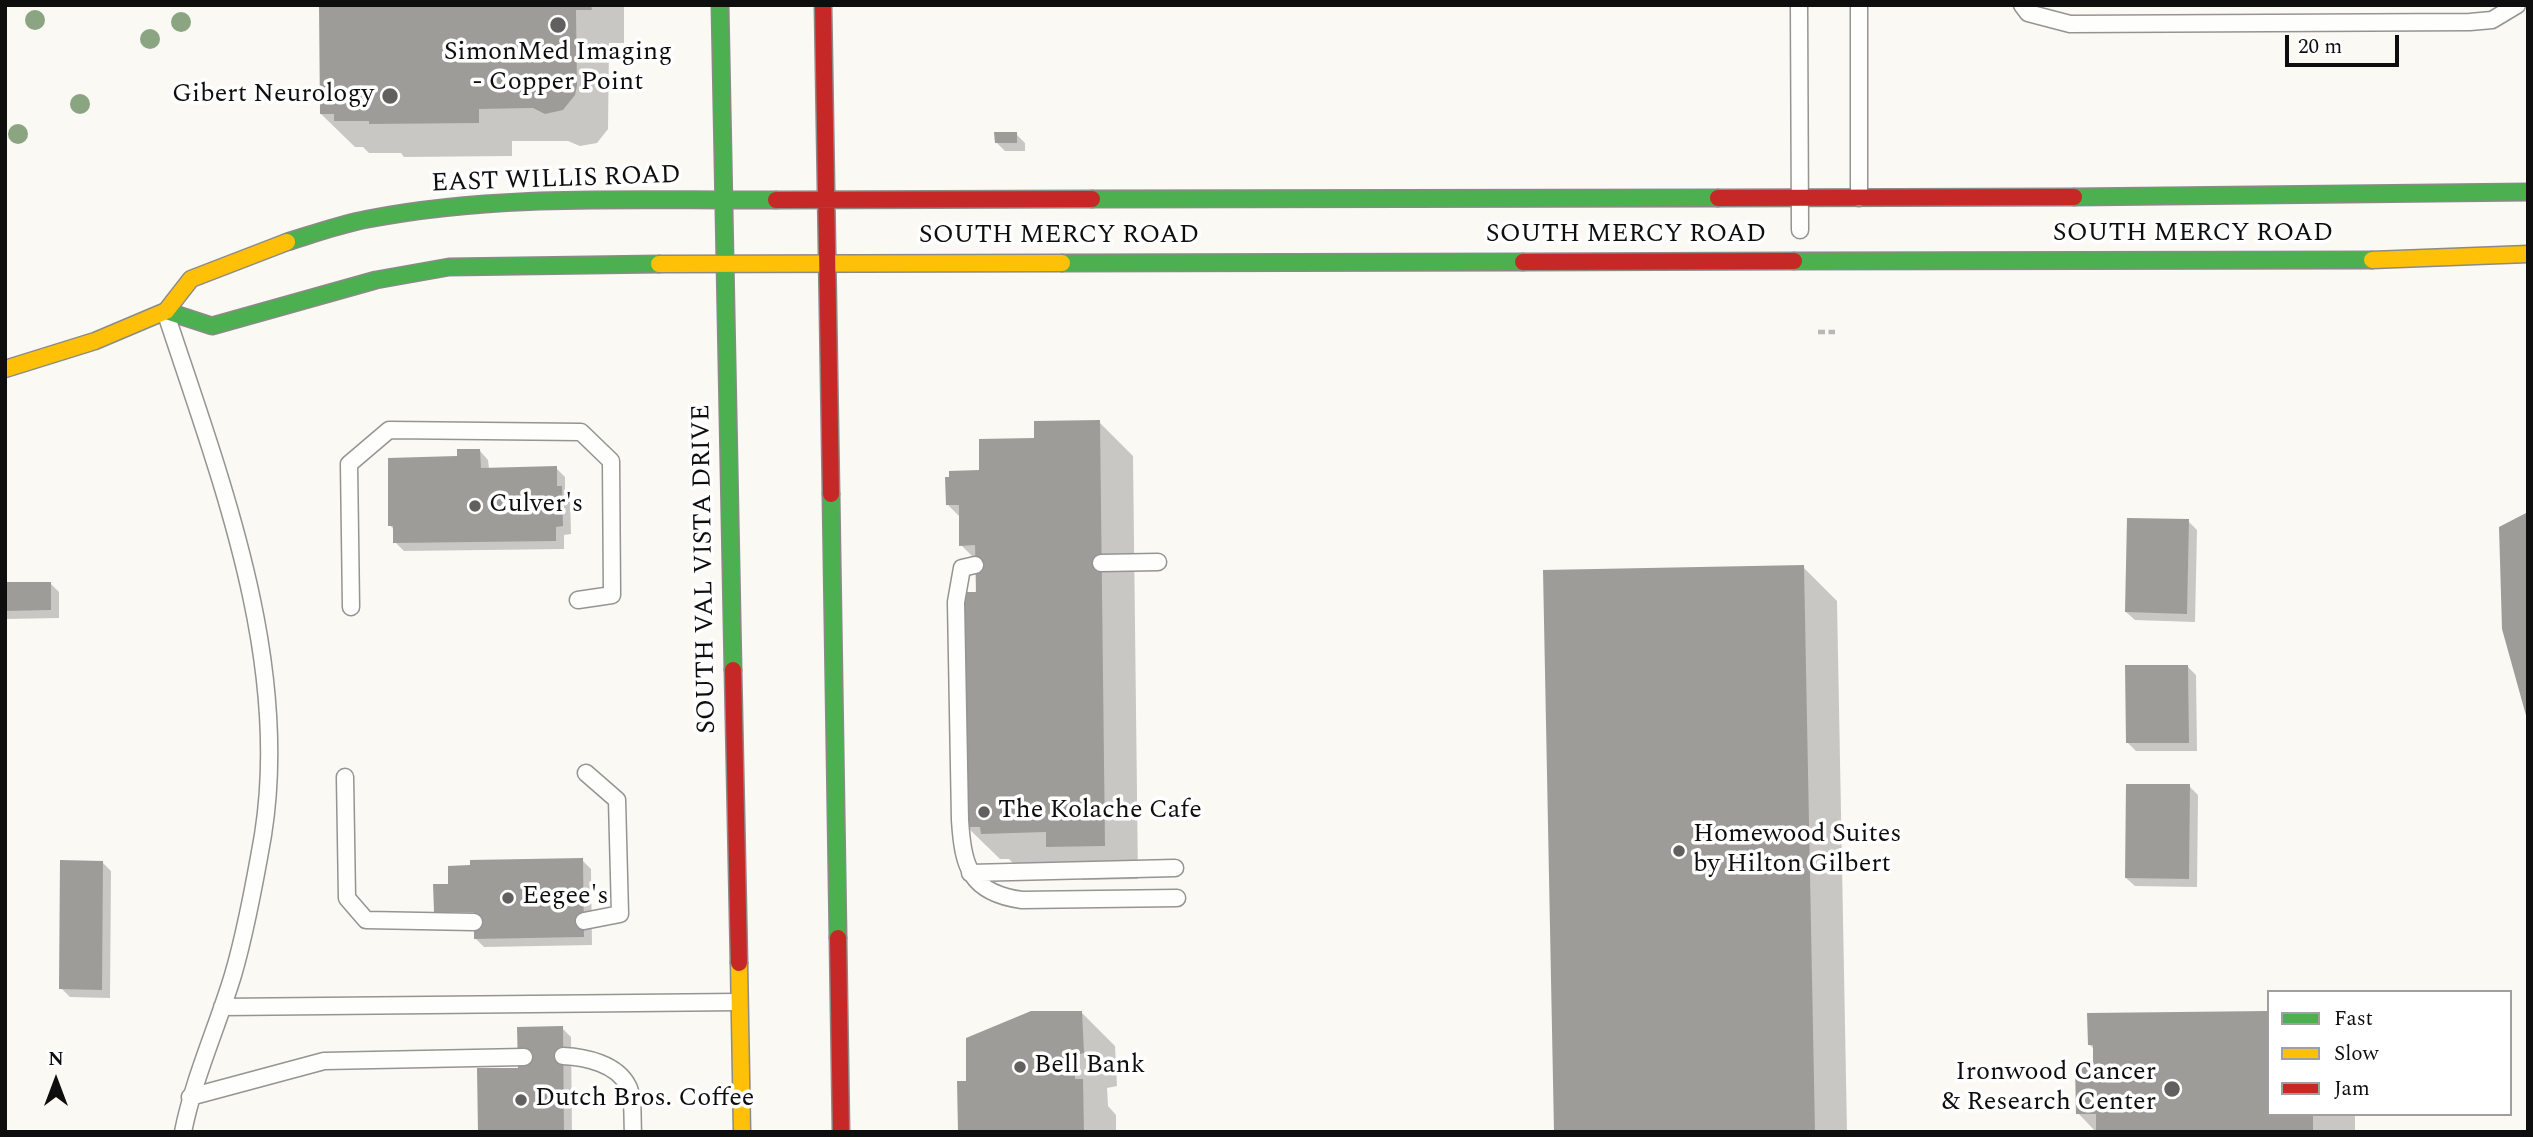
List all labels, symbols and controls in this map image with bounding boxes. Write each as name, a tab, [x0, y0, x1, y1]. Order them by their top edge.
marker: SimonMed Imaging - Copper Point	[548, 15, 568, 35]
scale bar	[2288, 21, 2402, 65]
text: 20 m	[2298, 31, 2342, 63]
place label: SimonMed Imaging - Copper Point	[444, 38, 672, 100]
place label: Gibert Neurology	[172, 80, 374, 112]
marker: Gibert Neurology	[380, 86, 400, 106]
street label: EAST WILLIS ROAD	[431, 161, 681, 201]
street label: SOUTH MERCY ROAD	[2053, 219, 2333, 251]
street label: SOUTH MERCY ROAD	[1486, 220, 1766, 252]
street label: SOUTH MERCY ROAD	[919, 221, 1199, 253]
street label: SOUTH VAL VISTA DRIVE	[688, 404, 724, 734]
place label: Culver's	[489, 490, 583, 522]
marker: Culver's	[467, 498, 483, 514]
place label: The Kolache Cafe	[998, 796, 1202, 828]
marker: The Kolache Cafe	[976, 804, 992, 820]
place label: Homewood Suites by Hilton Gilbert	[1693, 820, 1902, 882]
marker: Homewood Suites by Hilton Gilbert	[1671, 843, 1687, 859]
place label: Eegee's	[522, 882, 608, 914]
marker: Eegee's	[500, 890, 516, 906]
legend	[2267, 990, 2512, 1116]
text: Fast	[2334, 1003, 2373, 1035]
text: Slow	[2334, 1038, 2378, 1070]
text: N	[48, 1045, 64, 1074]
north arrow	[21, 1046, 91, 1116]
place label: Bell Bank	[1034, 1051, 1145, 1083]
place label: Ironwood Cancer & Research Center	[1942, 1058, 2156, 1120]
marker: Bell Bank	[1012, 1059, 1028, 1075]
text: Jam	[2334, 1073, 2370, 1105]
marker: Ironwood Cancer & Research Center	[2162, 1079, 2182, 1099]
place label: Dutch Bros. Coffee	[535, 1084, 754, 1116]
marker: Dutch Bros. Coffee	[513, 1092, 529, 1108]

